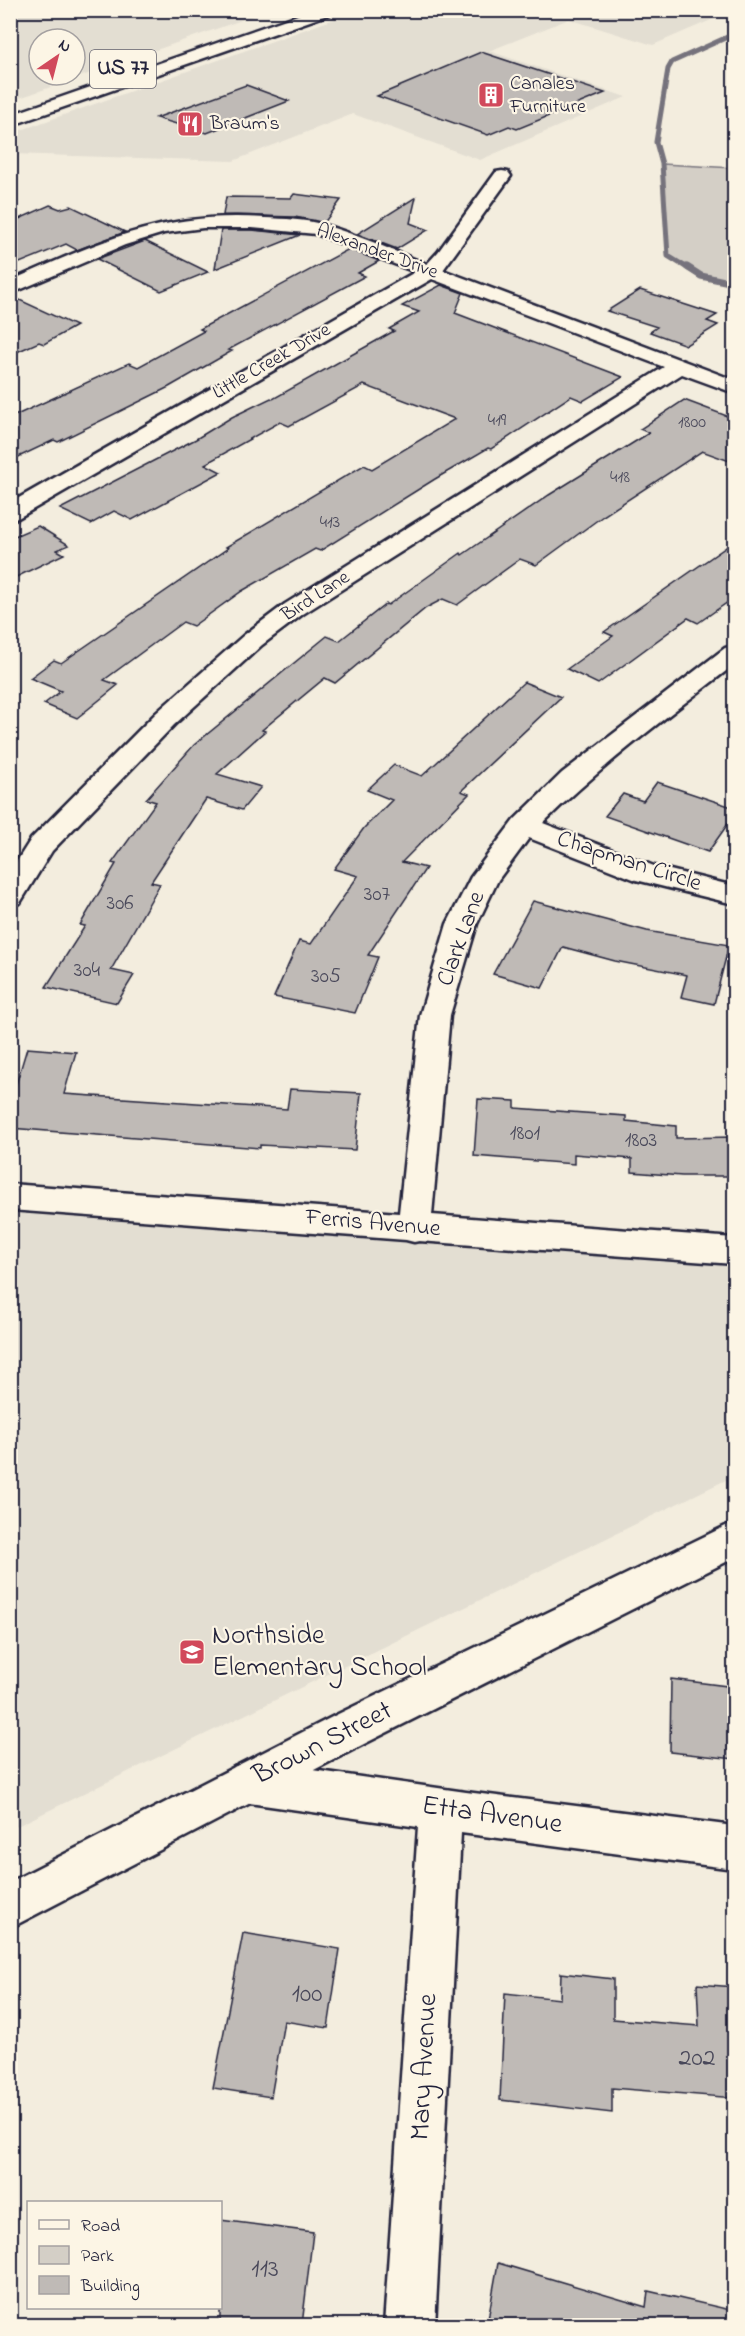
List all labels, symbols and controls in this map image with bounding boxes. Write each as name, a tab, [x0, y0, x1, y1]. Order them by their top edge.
north arrow	[27, 27, 87, 87]
text: N	[53, 33, 76, 59]
road number: US 77	[90, 50, 156, 88]
place label: Canales Furniture	[509, 70, 586, 122]
building icon: Canales Furniture	[476, 80, 506, 110]
restaurant icon: Braum's	[175, 109, 205, 139]
place label: Braum's	[209, 110, 280, 139]
street label: Alexander Drive	[312, 217, 442, 287]
street label: Little Creek Drive	[207, 316, 337, 408]
house number: 419	[488, 408, 507, 434]
house number: 1800	[678, 410, 706, 436]
house number: 418	[610, 465, 630, 491]
house number: 413	[320, 510, 340, 536]
street label: Bird Lane	[275, 564, 356, 631]
street label: Chapman Circle	[552, 822, 706, 902]
house number: 307	[364, 880, 391, 910]
street label: Clark Lane	[429, 886, 495, 991]
house number: 306	[107, 889, 134, 919]
house number: 304	[74, 956, 101, 986]
house number: 305	[311, 962, 341, 992]
house number: 1801	[510, 1119, 540, 1149]
house number: 1803	[625, 1126, 657, 1156]
street label: Ferris Avenue	[303, 1201, 442, 1247]
place label: Northside Elementary School	[212, 1616, 427, 1689]
school or university icon: Northside Elementary School	[177, 1637, 207, 1667]
street label: Brown Street	[245, 1691, 400, 1797]
street label: Etta Avenue	[419, 1786, 565, 1846]
house number: 100	[292, 1976, 322, 2014]
street label: Mary Avenue	[401, 1992, 449, 2142]
house number: 202	[678, 2040, 716, 2078]
legend	[27, 2201, 222, 2309]
text: Road	[81, 2214, 120, 2240]
text: Park	[81, 2244, 114, 2270]
house number: 113	[251, 2251, 279, 2289]
text: Building	[80, 2274, 140, 2301]

